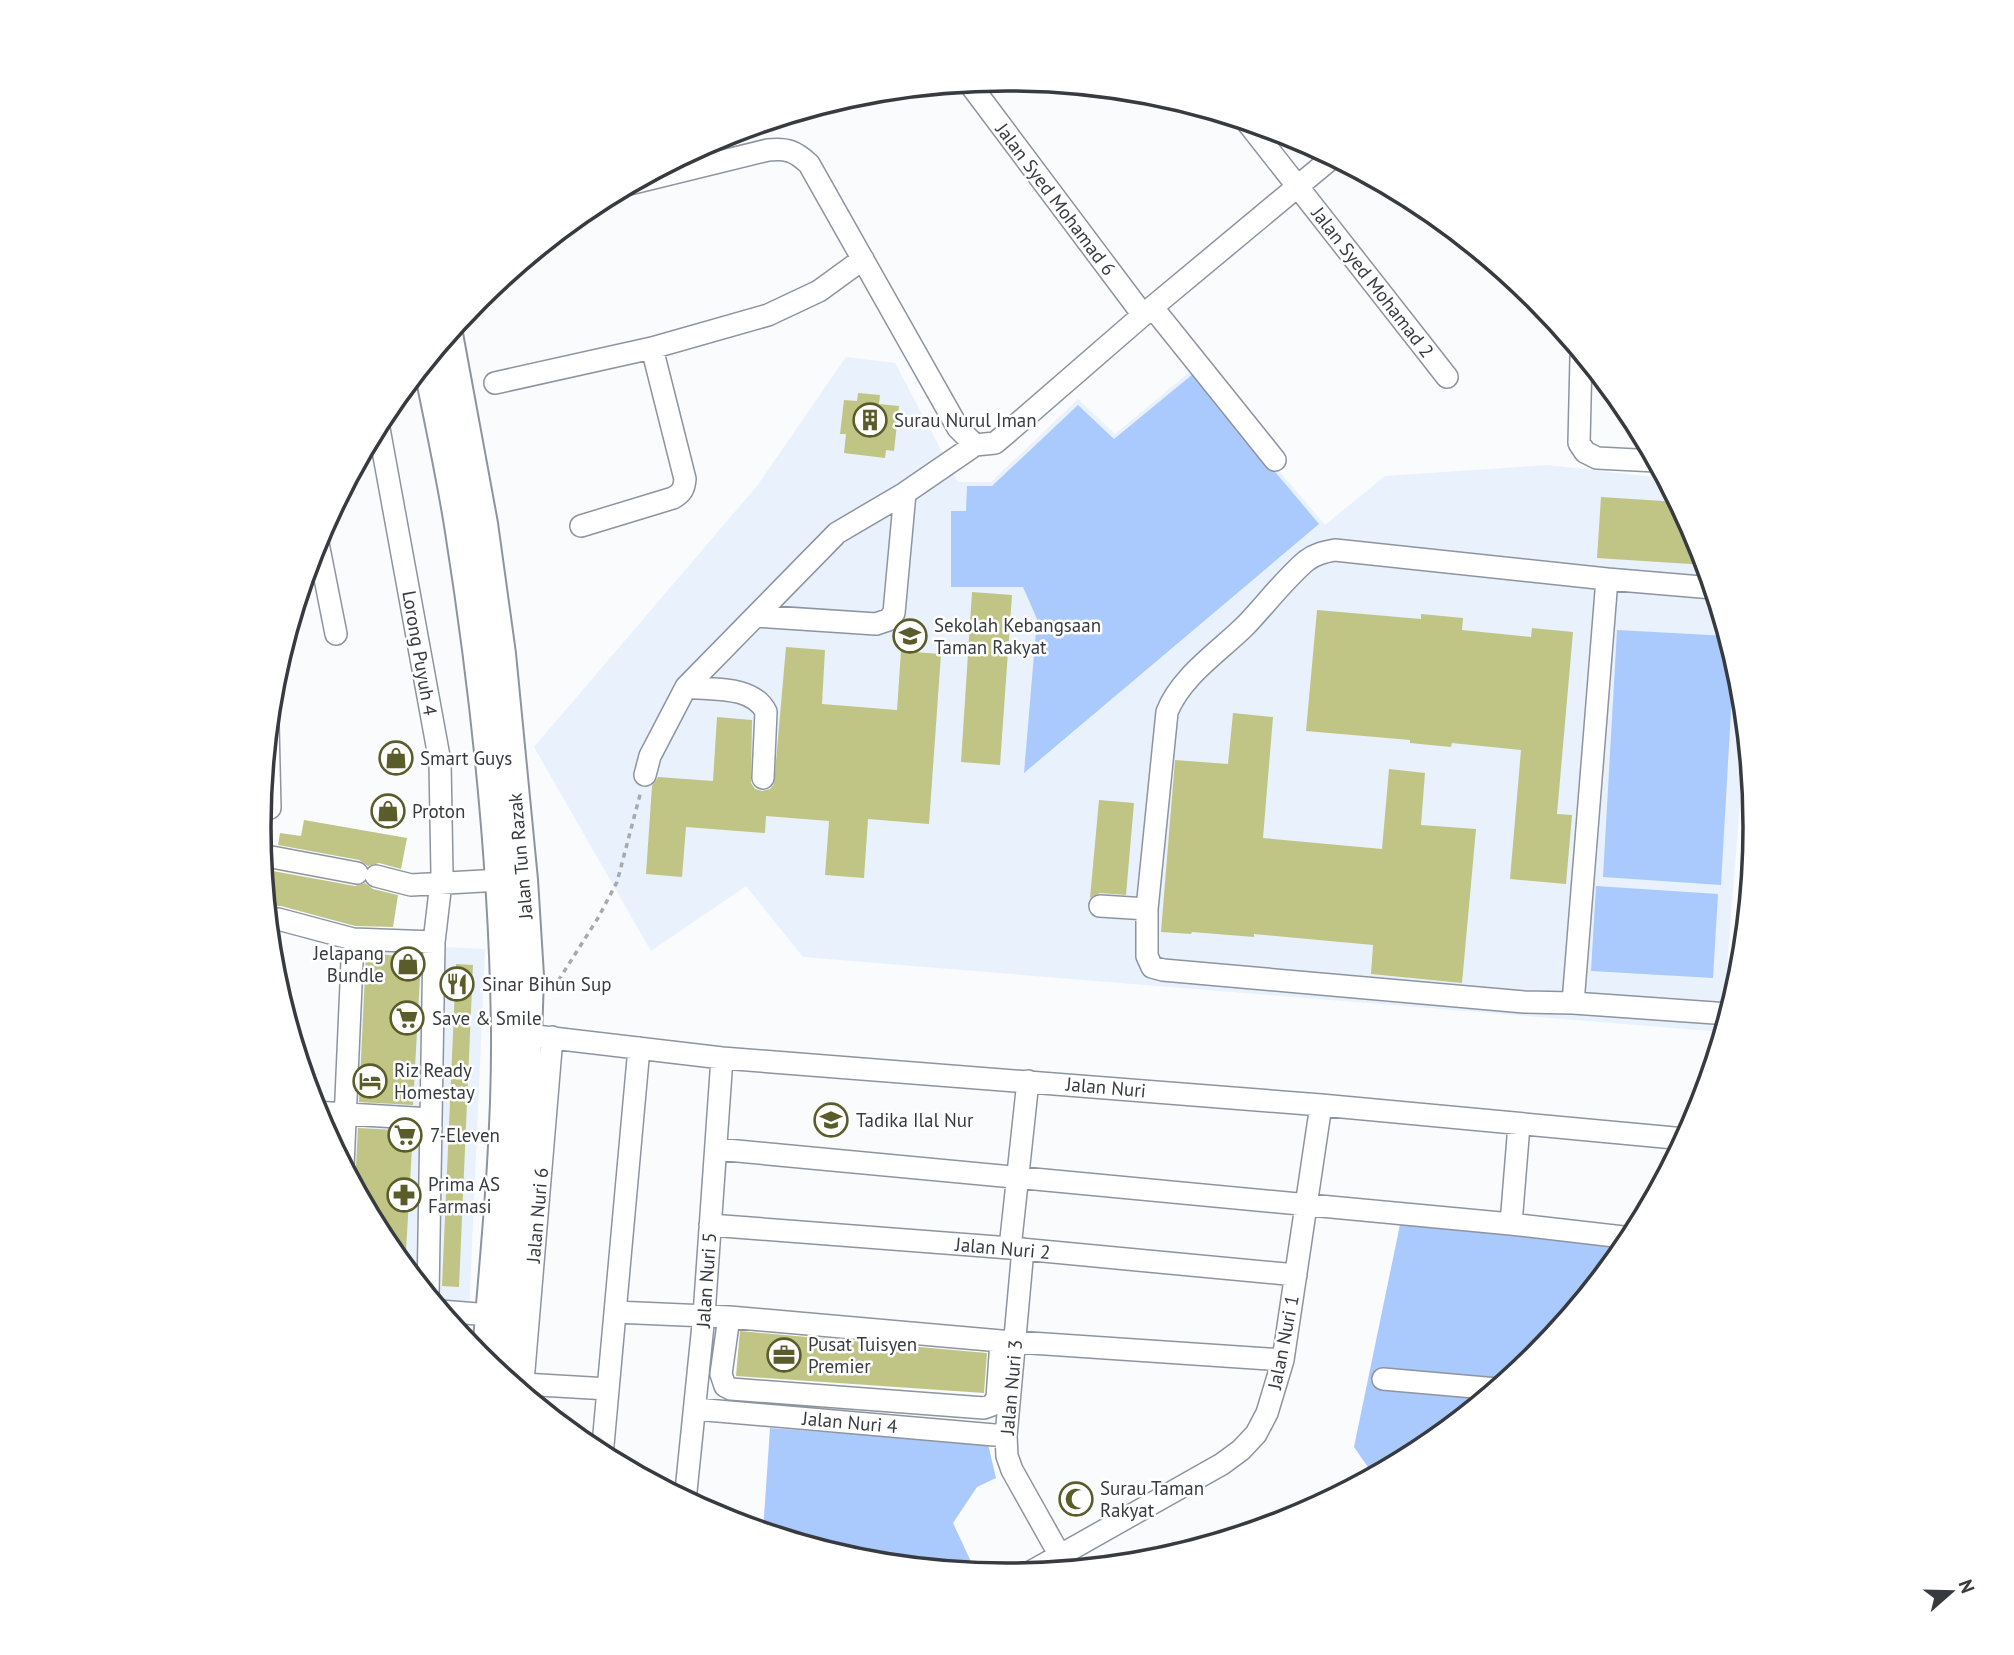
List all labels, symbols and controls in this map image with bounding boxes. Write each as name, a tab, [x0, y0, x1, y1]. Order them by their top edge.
street label: Jalan Syed Mohamad 6	[990, 117, 1121, 280]
street label: Jalan Syed Mohamad 2	[1306, 201, 1439, 362]
building icon: Surau Nurul Iman	[851, 401, 889, 439]
place label: Surau Nurul Iman	[894, 408, 1037, 432]
street label: Lorong Puyuh 4	[397, 589, 443, 717]
place label: Sekolah Kebangsaan Taman Rakyat	[934, 613, 1101, 659]
school or university icon: Sekolah Kebangsaan Taman Rakyat	[891, 617, 929, 655]
shop icon: Smart Guys	[377, 739, 415, 777]
place label: Smart Guys	[420, 746, 512, 770]
shop icon: Proton	[369, 792, 407, 830]
street label: Jalan Tun Razak	[503, 792, 538, 921]
place label: Proton	[412, 799, 465, 823]
place label: Jelapang Bundle	[313, 941, 384, 987]
shop icon: Jelapang Bundle	[389, 945, 427, 983]
restaurant icon: Sinar Bihun Sup	[438, 965, 476, 1003]
place label: Sinar Bihun Sup	[482, 972, 611, 996]
supermarket icon: Save & Smile	[388, 999, 426, 1037]
place label: Save & Smile	[432, 1006, 542, 1030]
place label: Riz Ready Homestay	[394, 1058, 475, 1104]
hotel icon: Riz Ready Homestay	[351, 1062, 389, 1100]
street label: Jalan Nuri	[1064, 1071, 1147, 1102]
school or university icon: Tadika Ilal Nur	[812, 1101, 850, 1139]
place label: Tadika Ilal Nur	[856, 1108, 974, 1132]
supermarket icon: 7-Eleven	[386, 1116, 424, 1154]
place label: 7-Eleven	[430, 1123, 500, 1147]
street label: Jalan Nuri 6	[521, 1166, 553, 1265]
place label: Prima AS Farmasi	[428, 1172, 500, 1218]
pharmacy icon: Prima AS Farmasi	[385, 1176, 423, 1214]
street label: Jalan Nuri 5	[691, 1232, 721, 1329]
street label: Jalan Nuri 2	[953, 1232, 1052, 1264]
street label: Jalan Nuri 1	[1262, 1293, 1304, 1392]
place label: Pusat Tuisyen Premier	[808, 1332, 917, 1378]
office icon: Pusat Tuisyen Premier	[765, 1336, 803, 1374]
street label: Jalan Nuri 3	[995, 1338, 1027, 1437]
street label: Jalan Nuri 4	[800, 1406, 899, 1438]
place label: Surau Taman Rakyat	[1100, 1476, 1204, 1522]
mosque icon: Surau Taman Rakyat	[1057, 1480, 1095, 1518]
north arrow	[1916, 1557, 1986, 1627]
text: N	[1954, 1576, 1980, 1596]

